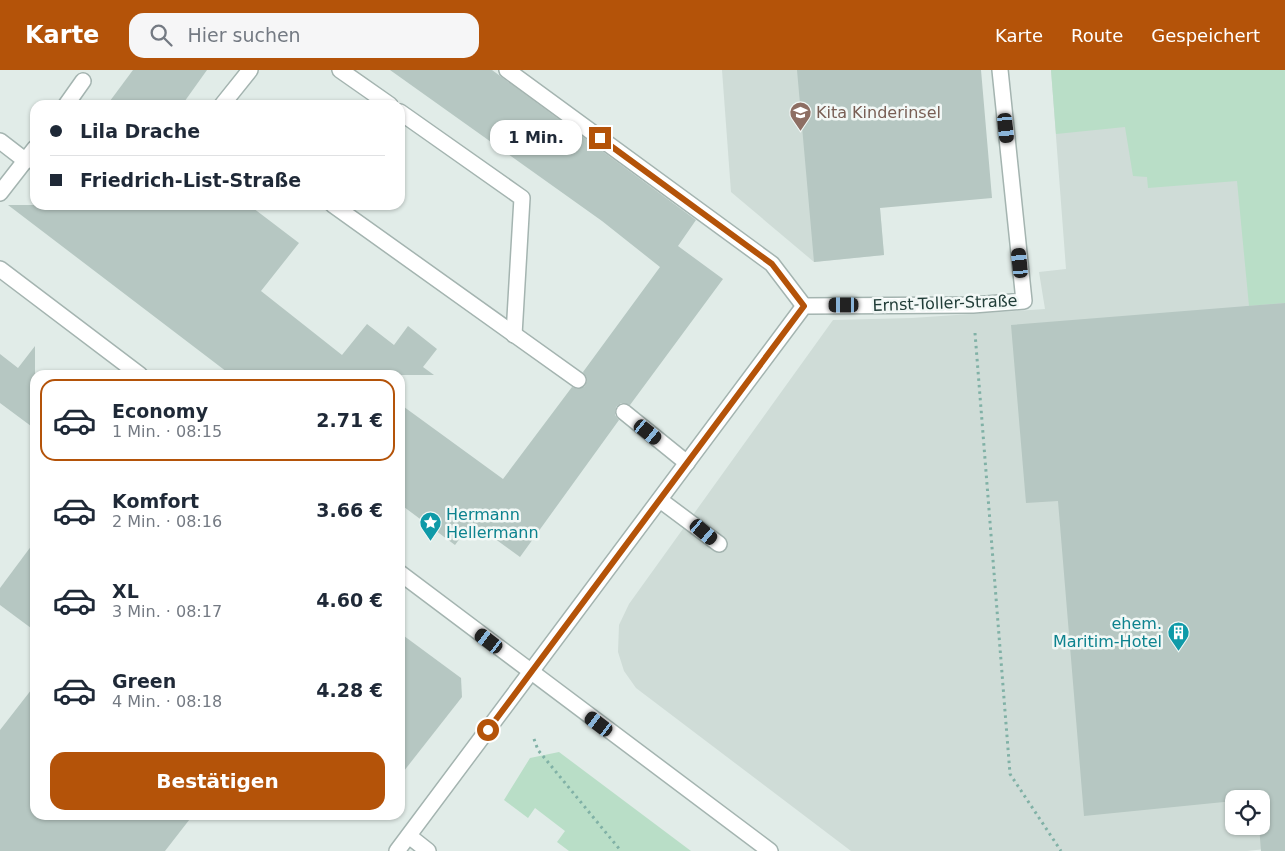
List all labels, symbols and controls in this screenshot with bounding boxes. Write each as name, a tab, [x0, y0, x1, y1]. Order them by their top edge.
search box	[129, 13, 479, 58]
text: Karte	[25, 21, 99, 49]
icon: search	[147, 21, 175, 49]
text: Hier suchen	[187, 24, 301, 46]
text: Karte	[995, 25, 1043, 46]
text: Route	[1071, 25, 1123, 46]
text: Gespeichert	[1151, 25, 1260, 46]
school or university icon: Kita Kinderinsel	[788, 100, 812, 131]
place label: Kita Kinderinsel	[816, 103, 941, 122]
car	[996, 112, 1015, 144]
text: Lila Drache	[80, 120, 200, 142]
callout: 1 Min.	[490, 120, 582, 156]
route end	[589, 127, 611, 149]
text: 1 Min.	[508, 128, 564, 147]
text: Friedrich-List-Straße	[80, 169, 301, 191]
car	[1010, 247, 1029, 279]
street label: Ernst-Toller-Straße	[872, 291, 1018, 315]
car	[829, 298, 859, 313]
icon: car	[52, 398, 97, 443]
text: Economy	[112, 400, 208, 422]
text: 2.71 €	[316, 409, 383, 431]
car	[631, 417, 664, 447]
text: 1 Min. · 08:15	[112, 422, 222, 441]
icon: car	[52, 488, 97, 533]
text: Komfort	[112, 490, 199, 512]
text: 3.66 €	[316, 499, 383, 521]
place label: Hermann Hellermann	[446, 505, 539, 542]
place icon: Hermann Hellermann	[418, 511, 442, 542]
text: 2 Min. · 08:16	[112, 512, 222, 531]
car	[687, 517, 720, 547]
icon: car	[52, 578, 97, 623]
text: XL	[112, 580, 139, 602]
text: 4.60 €	[316, 589, 383, 611]
text: 3 Min. · 08:17	[112, 602, 222, 621]
place label: ehem. Maritim-Hotel	[1053, 614, 1162, 651]
building icon: ehem. Maritim-Hotel	[1166, 620, 1190, 651]
car	[472, 626, 505, 656]
icon: car	[52, 668, 97, 713]
text: Green	[112, 670, 176, 692]
text: 4.28 €	[316, 679, 383, 701]
text: 4 Min. · 08:18	[112, 692, 222, 711]
car	[582, 709, 615, 739]
route start	[477, 719, 499, 741]
button: Bestätigen	[50, 752, 385, 810]
map controls	[1225, 790, 1270, 835]
button: locate	[1225, 790, 1270, 835]

